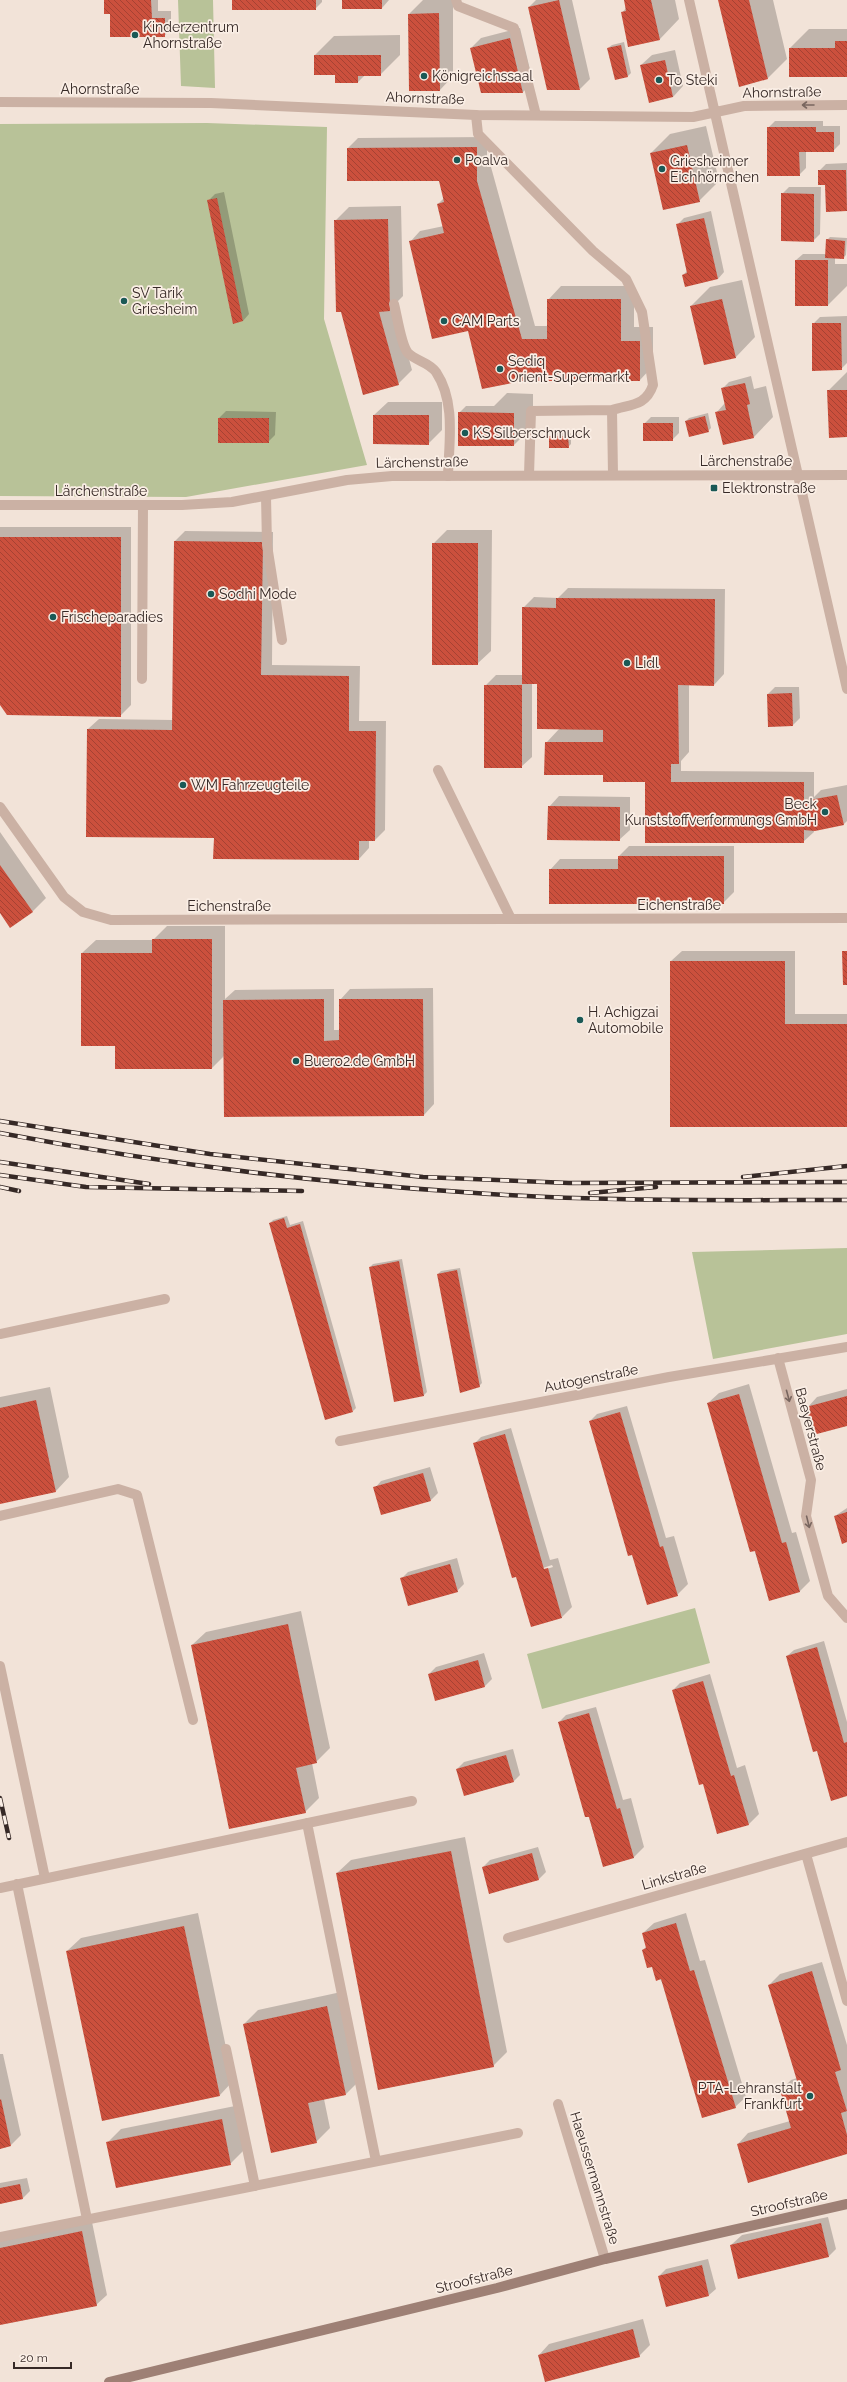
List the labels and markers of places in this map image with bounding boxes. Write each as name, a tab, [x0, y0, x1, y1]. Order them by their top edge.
place label: Kinderzentrum Ahornstraße	[143, 19, 239, 51]
marker: Kinderzentrum Ahornstraße	[130, 30, 140, 40]
place label: Königreichssaal	[432, 68, 533, 84]
marker: Königreichssaal	[419, 71, 429, 81]
place label: To Steki	[667, 72, 718, 88]
marker: To Steki	[654, 75, 664, 85]
place label: Poalva	[465, 152, 508, 168]
place label: Griesheimer Eichhörnchen	[670, 153, 759, 185]
marker: Poalva	[452, 155, 462, 165]
marker: Griesheimer Eichhörnchen	[657, 164, 667, 174]
place label: SV Tarik Griesheim	[132, 285, 197, 317]
marker: SV Tarik Griesheim	[119, 296, 129, 306]
place label: CAM Parts	[452, 313, 520, 329]
marker: CAM Parts	[439, 316, 449, 326]
place label: Sediq Orient-Supermarkt	[508, 353, 630, 385]
marker: Sediq Orient-Supermarkt	[495, 364, 505, 374]
place label: KS Silberschmuck	[473, 425, 591, 441]
marker: KS Silberschmuck	[460, 428, 470, 438]
place label: Elektronstraße	[722, 480, 816, 496]
marker: Elektronstraße	[709, 483, 719, 493]
place label: Sodhi Mode	[219, 586, 297, 602]
marker: Sodhi Mode	[206, 589, 216, 599]
place label: Frischeparadies	[61, 609, 163, 625]
marker: Frischeparadies	[48, 612, 58, 622]
place label: Lidl	[635, 655, 659, 671]
marker: Lidl	[622, 658, 632, 668]
place label: WM Fahrzeugteile	[191, 777, 309, 793]
marker: WM Fahrzeugteile	[178, 780, 188, 790]
place label: Beck Kunststoffverformungs GmbH	[625, 796, 818, 828]
marker: Beck Kunststoffverformungs GmbH	[820, 807, 830, 817]
place label: H. Achigzai Automobile	[588, 1004, 663, 1036]
marker: H. Achigzai Automobile	[575, 1015, 585, 1025]
place label: Buero2.de GmbH	[304, 1053, 415, 1069]
marker: Buero2.de GmbH	[291, 1056, 301, 1066]
place label: PTA-Lehranstalt Frankfurt	[698, 2080, 802, 2112]
marker: PTA-Lehranstalt Frankfurt	[805, 2091, 815, 2101]

